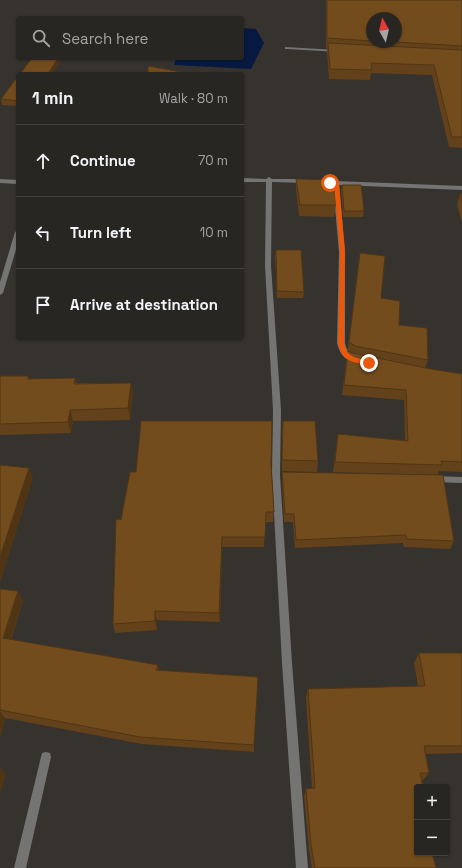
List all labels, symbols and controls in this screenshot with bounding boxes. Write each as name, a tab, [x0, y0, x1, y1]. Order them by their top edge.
north arrow	[366, 12, 402, 48]
search box	[16, 16, 244, 60]
icon: search	[30, 27, 52, 49]
text: Search here	[62, 29, 148, 48]
text: 1 min	[32, 87, 74, 109]
text: Walk · 80 m	[159, 90, 228, 107]
icon: ahead	[32, 150, 54, 172]
text: Continue	[70, 151, 136, 170]
text: 70 m	[198, 152, 228, 169]
route start	[321, 174, 339, 192]
icon: left	[32, 222, 54, 244]
text: Turn left	[70, 223, 132, 242]
text: 10 m	[200, 224, 228, 241]
icon: arrive	[32, 294, 54, 316]
text: Arrive at destination	[70, 295, 218, 314]
route end	[360, 354, 378, 372]
map controls	[414, 784, 450, 856]
button: +	[414, 784, 450, 820]
button: −	[414, 820, 450, 856]

